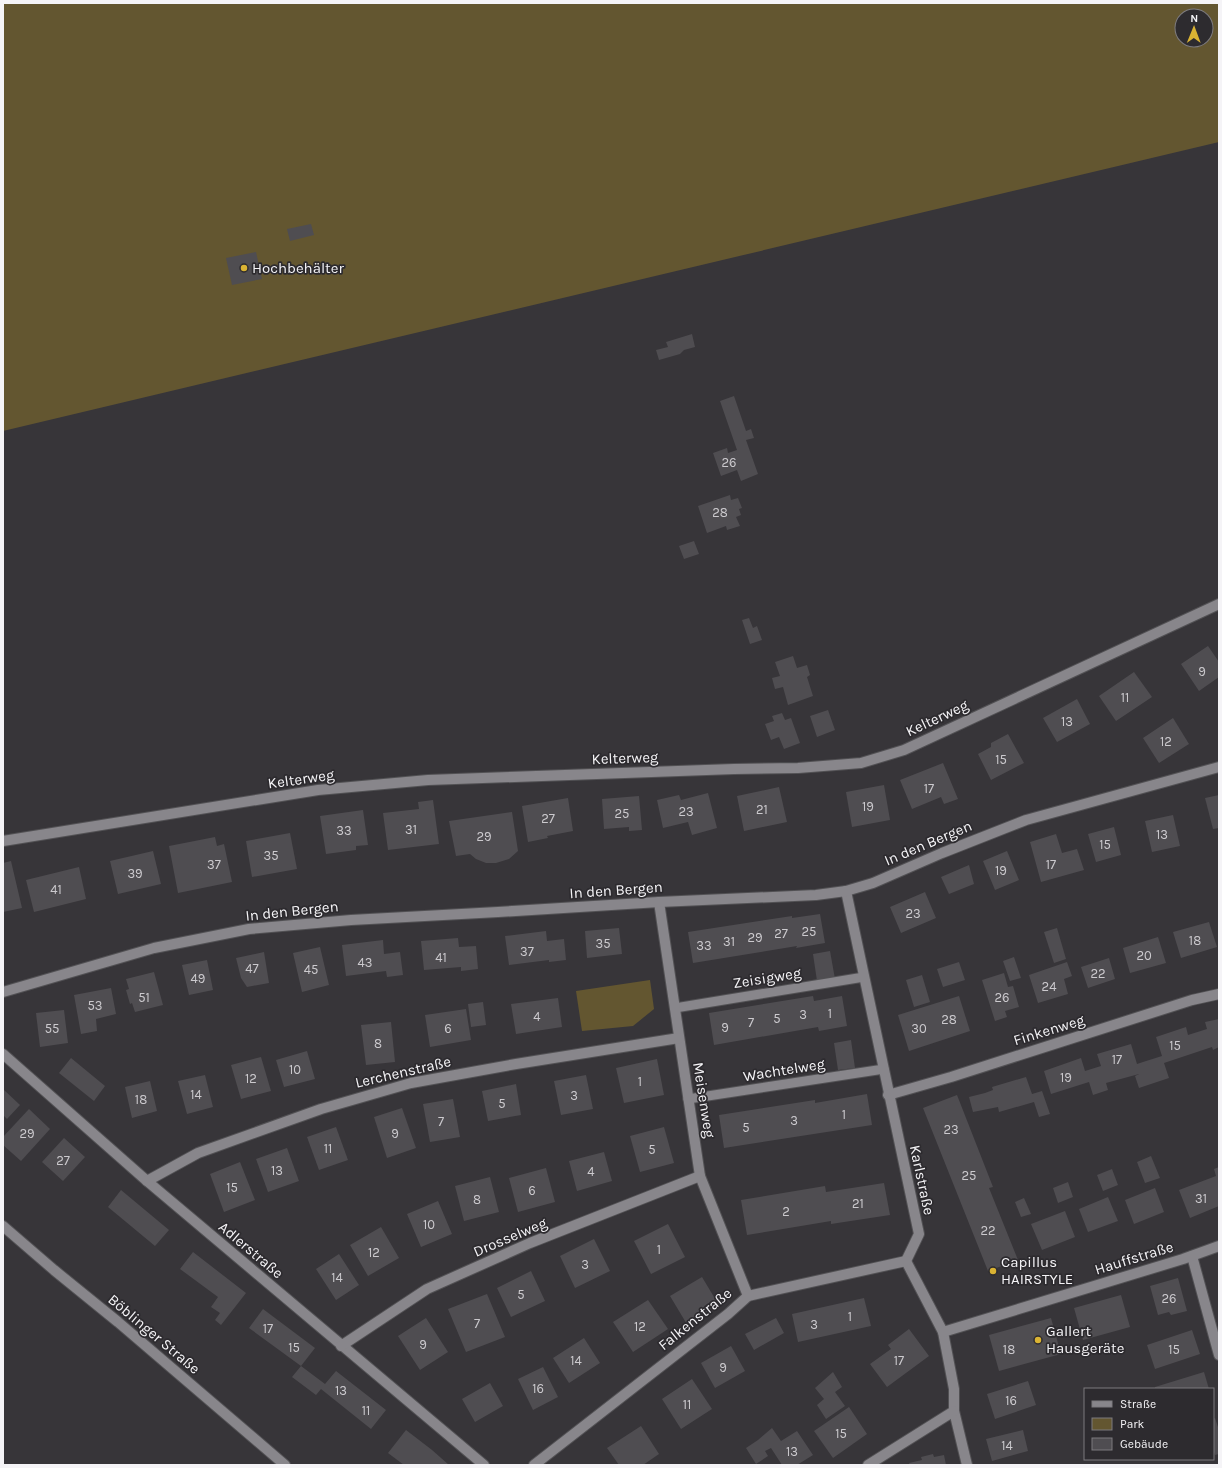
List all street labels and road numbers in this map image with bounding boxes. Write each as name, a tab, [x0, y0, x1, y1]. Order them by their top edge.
street label: Kelterweg	[903, 696, 972, 740]
street label: Kelterweg	[591, 748, 659, 768]
street label: Kelterweg	[267, 765, 336, 793]
street label: In den Bergen	[881, 816, 975, 870]
street label: In den Bergen	[569, 878, 663, 902]
street label: In den Bergen	[245, 897, 339, 925]
street label: Zeisigweg	[732, 964, 803, 992]
street label: Finkenweg	[1011, 1010, 1087, 1049]
street label: Lerchenstraße	[353, 1052, 453, 1092]
street label: Wachtelweg	[742, 1055, 827, 1085]
street label: Meisenweg	[689, 1061, 719, 1140]
street label: Karlstraße	[906, 1143, 938, 1217]
street label: Drosselweg	[470, 1213, 550, 1261]
street label: Adlerstraße	[215, 1218, 287, 1282]
street label: Hauffstraße	[1092, 1237, 1176, 1279]
street label: Falkenstraße	[655, 1284, 735, 1354]
street label: Böblinger Straße	[104, 1290, 204, 1378]

